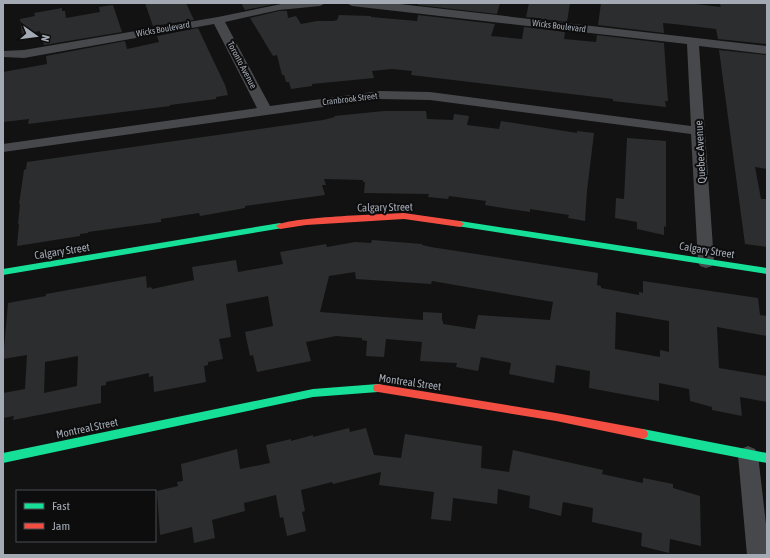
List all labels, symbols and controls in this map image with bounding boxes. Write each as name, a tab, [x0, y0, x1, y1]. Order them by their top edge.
north arrow	[16, 16, 56, 56]
street label: Wicks Boulevard	[532, 18, 586, 34]
street label: Wicks Boulevard	[135, 19, 191, 39]
text: N	[39, 34, 52, 43]
street label: Toronto Avenue	[225, 40, 259, 90]
street label: Cranbrook Street	[322, 91, 379, 107]
street label: Quebec Avenue	[692, 120, 708, 184]
street label: Calgary Street	[357, 201, 413, 213]
street label: Calgary Street	[678, 240, 736, 260]
street label: Calgary Street	[33, 241, 91, 261]
street label: Montreal Street	[378, 372, 442, 392]
street label: Montreal Street	[55, 416, 119, 440]
legend	[16, 490, 156, 542]
text: Fast	[52, 499, 70, 513]
text: Jam	[52, 519, 70, 533]

